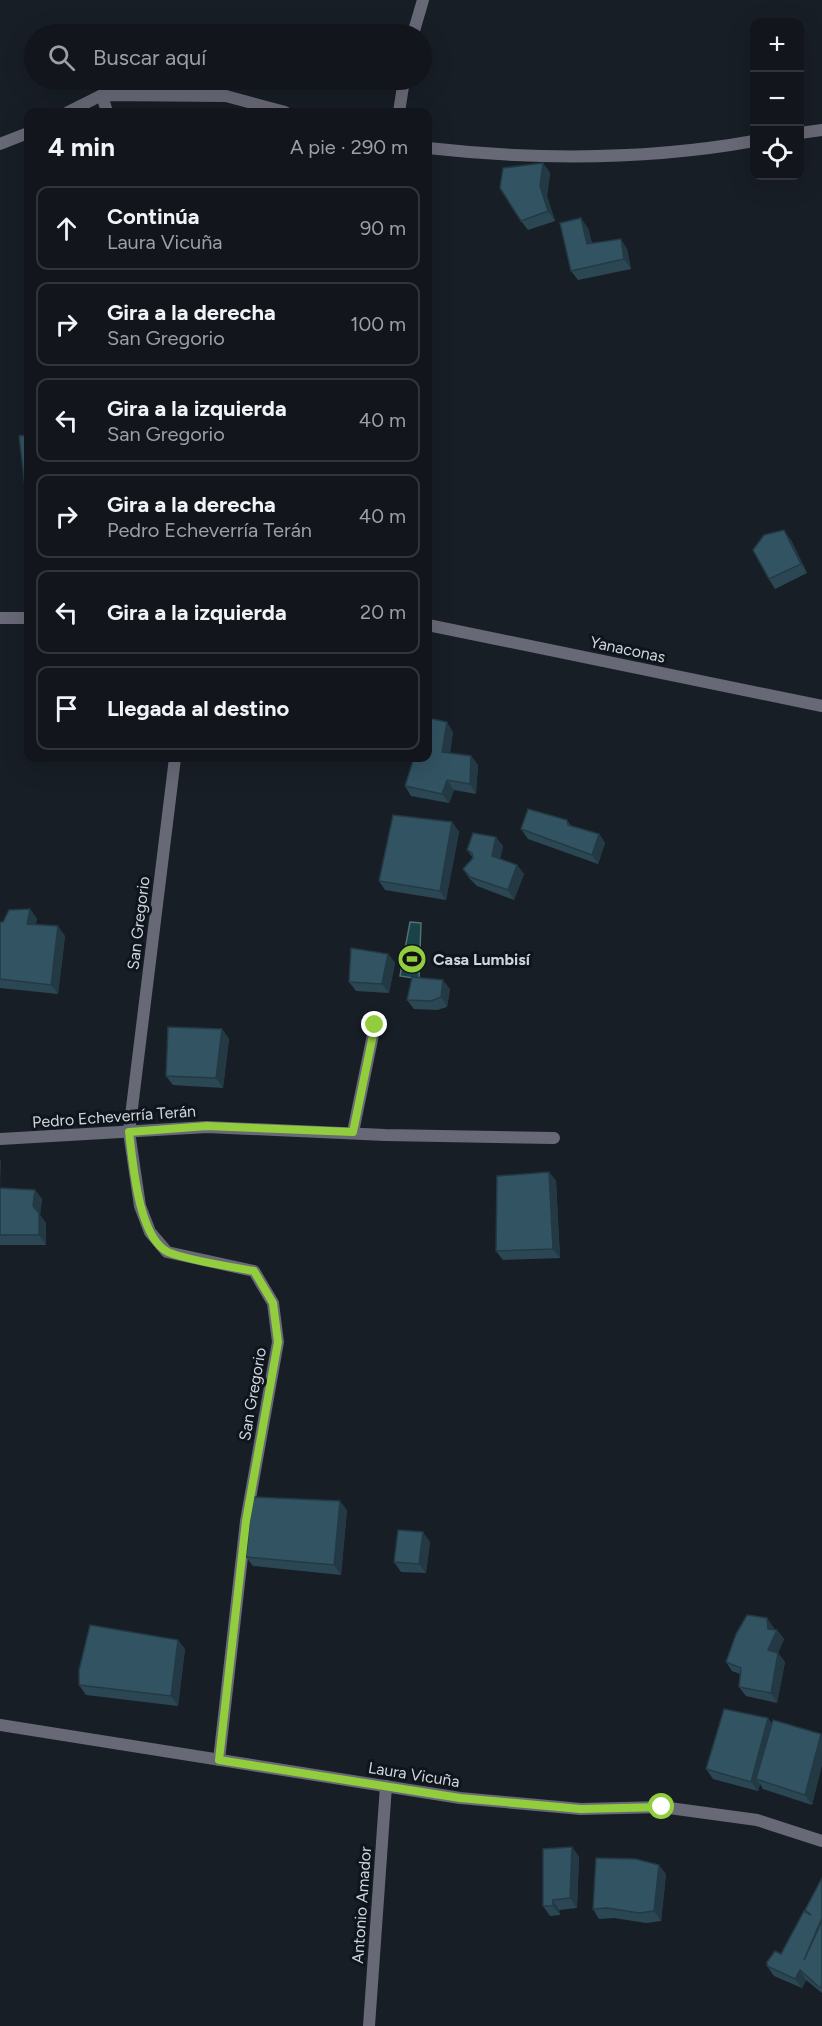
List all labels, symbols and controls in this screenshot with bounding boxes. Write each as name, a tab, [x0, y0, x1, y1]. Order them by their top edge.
map controls	[750, 18, 804, 180]
button: +	[750, 18, 804, 72]
search box	[24, 24, 432, 90]
icon: search	[45, 41, 78, 74]
text: Buscar aquí	[93, 44, 206, 71]
button: −	[750, 72, 804, 126]
button: locate	[750, 126, 804, 180]
text: 4 min	[48, 131, 115, 163]
text: A pie · 290 m	[290, 135, 408, 159]
text: Continúa	[107, 203, 200, 230]
icon: ahead	[50, 212, 83, 245]
text: 90 m	[360, 216, 406, 240]
text: Laura Vicuña	[107, 230, 223, 254]
text: Gira a la derecha	[107, 299, 276, 326]
icon: right	[50, 308, 83, 341]
text: 100 m	[350, 312, 406, 336]
text: San Gregorio	[107, 326, 225, 350]
text: Gira a la izquierda	[107, 395, 287, 422]
icon: left	[50, 404, 83, 437]
text: 40 m	[359, 408, 406, 432]
text: San Gregorio	[107, 422, 225, 446]
text: Gira a la derecha	[107, 491, 276, 518]
icon: right	[50, 500, 83, 533]
text: 40 m	[359, 504, 406, 528]
text: Pedro Echeverría Terán	[107, 518, 312, 542]
icon: left	[50, 596, 83, 629]
text: Gira a la izquierda	[107, 599, 287, 626]
text: 20 m	[360, 600, 406, 624]
street label: Yanaconas	[589, 632, 667, 667]
icon: arrive	[50, 692, 83, 725]
text: Llegada al destino	[107, 695, 289, 722]
street label: San Gregorio	[123, 875, 154, 971]
sports icon: Casa Lumbisí	[396, 943, 428, 975]
place label: Casa Lumbisí	[433, 950, 531, 969]
route end	[361, 1011, 387, 1037]
street label: Pedro Echeverría Terán	[32, 1101, 197, 1132]
street label: San Gregorio	[235, 1346, 270, 1442]
street label: Laura Vicuña	[367, 1758, 461, 1791]
route start	[648, 1793, 674, 1819]
street label: Antonio Amador	[348, 1845, 375, 1964]

